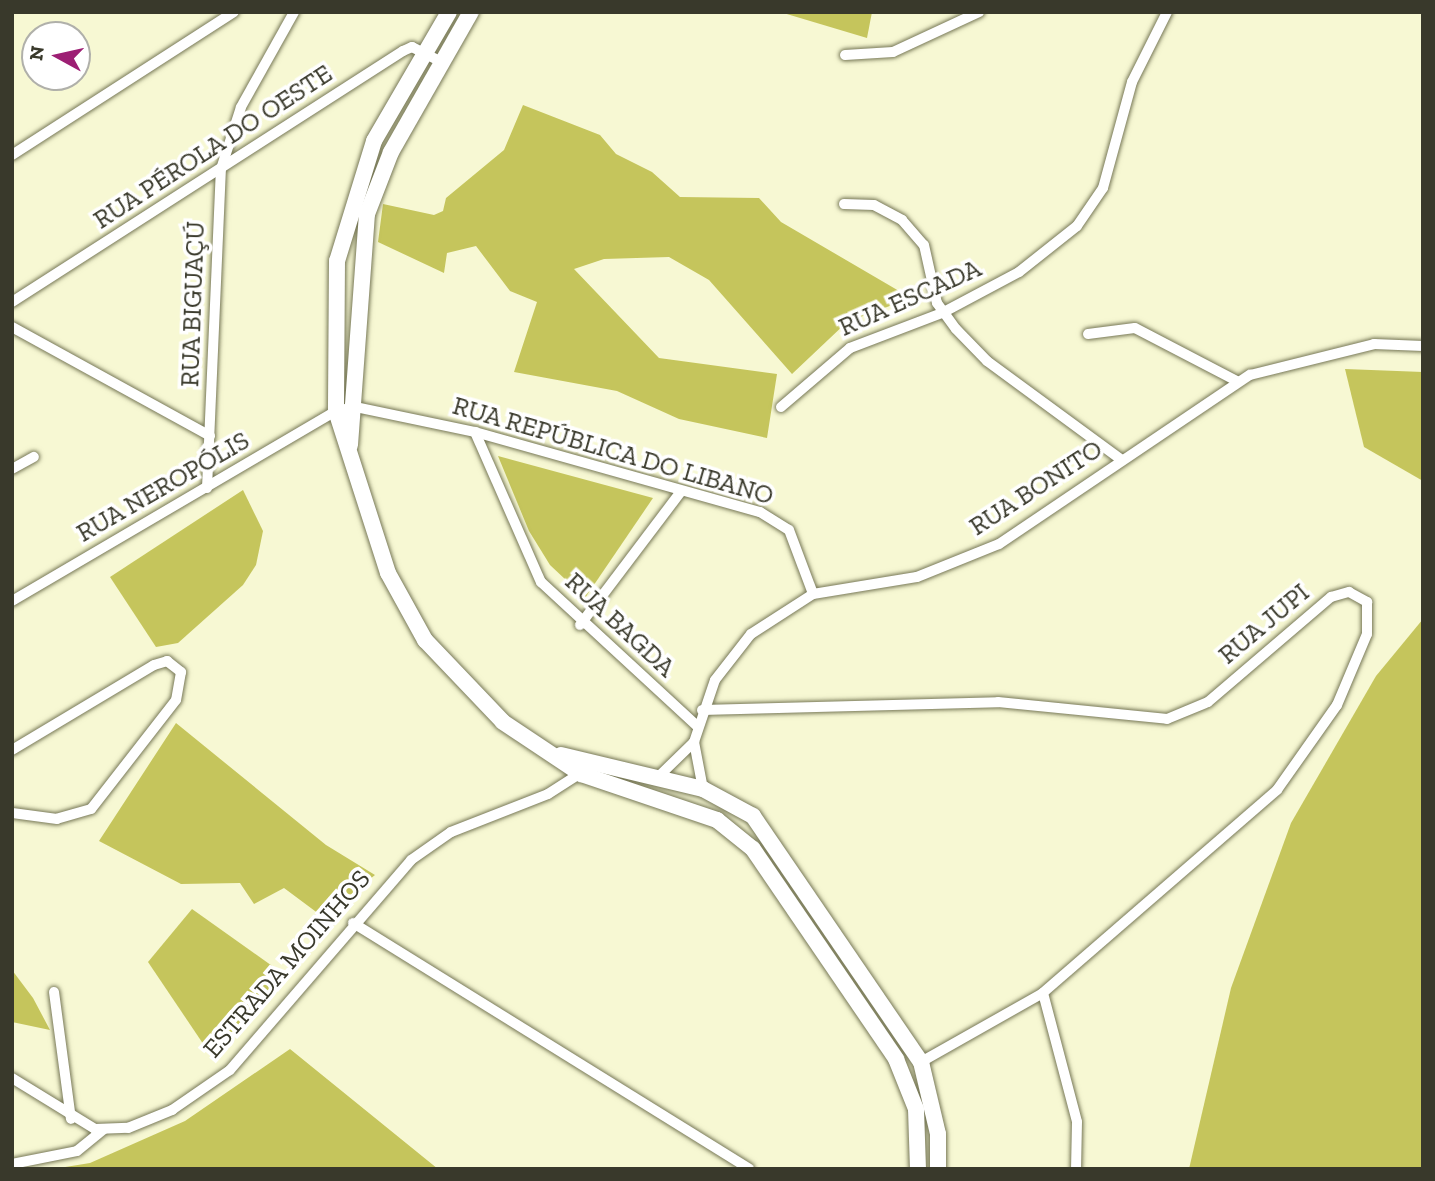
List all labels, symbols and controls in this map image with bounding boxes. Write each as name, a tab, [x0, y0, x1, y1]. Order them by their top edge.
north arrow	[21, 21, 91, 91]
text: N	[24, 45, 49, 62]
street label: RUA PÉROLA DO OESTE	[87, 58, 339, 236]
street label: RUA BIGUAÇÚ	[174, 220, 212, 388]
street label: RUA ESCADA	[834, 253, 986, 343]
street label: RUA REPÚBLICA DO LIBANO	[448, 390, 778, 512]
street label: RUA NEROPÓLIS	[71, 425, 255, 549]
street label: RUA BONITO	[963, 433, 1109, 543]
street label: RUA BAGDA	[558, 566, 682, 684]
street label: RUA JUPI	[1212, 577, 1316, 671]
street label: ESTRADA MOINHOS	[197, 863, 377, 1065]

